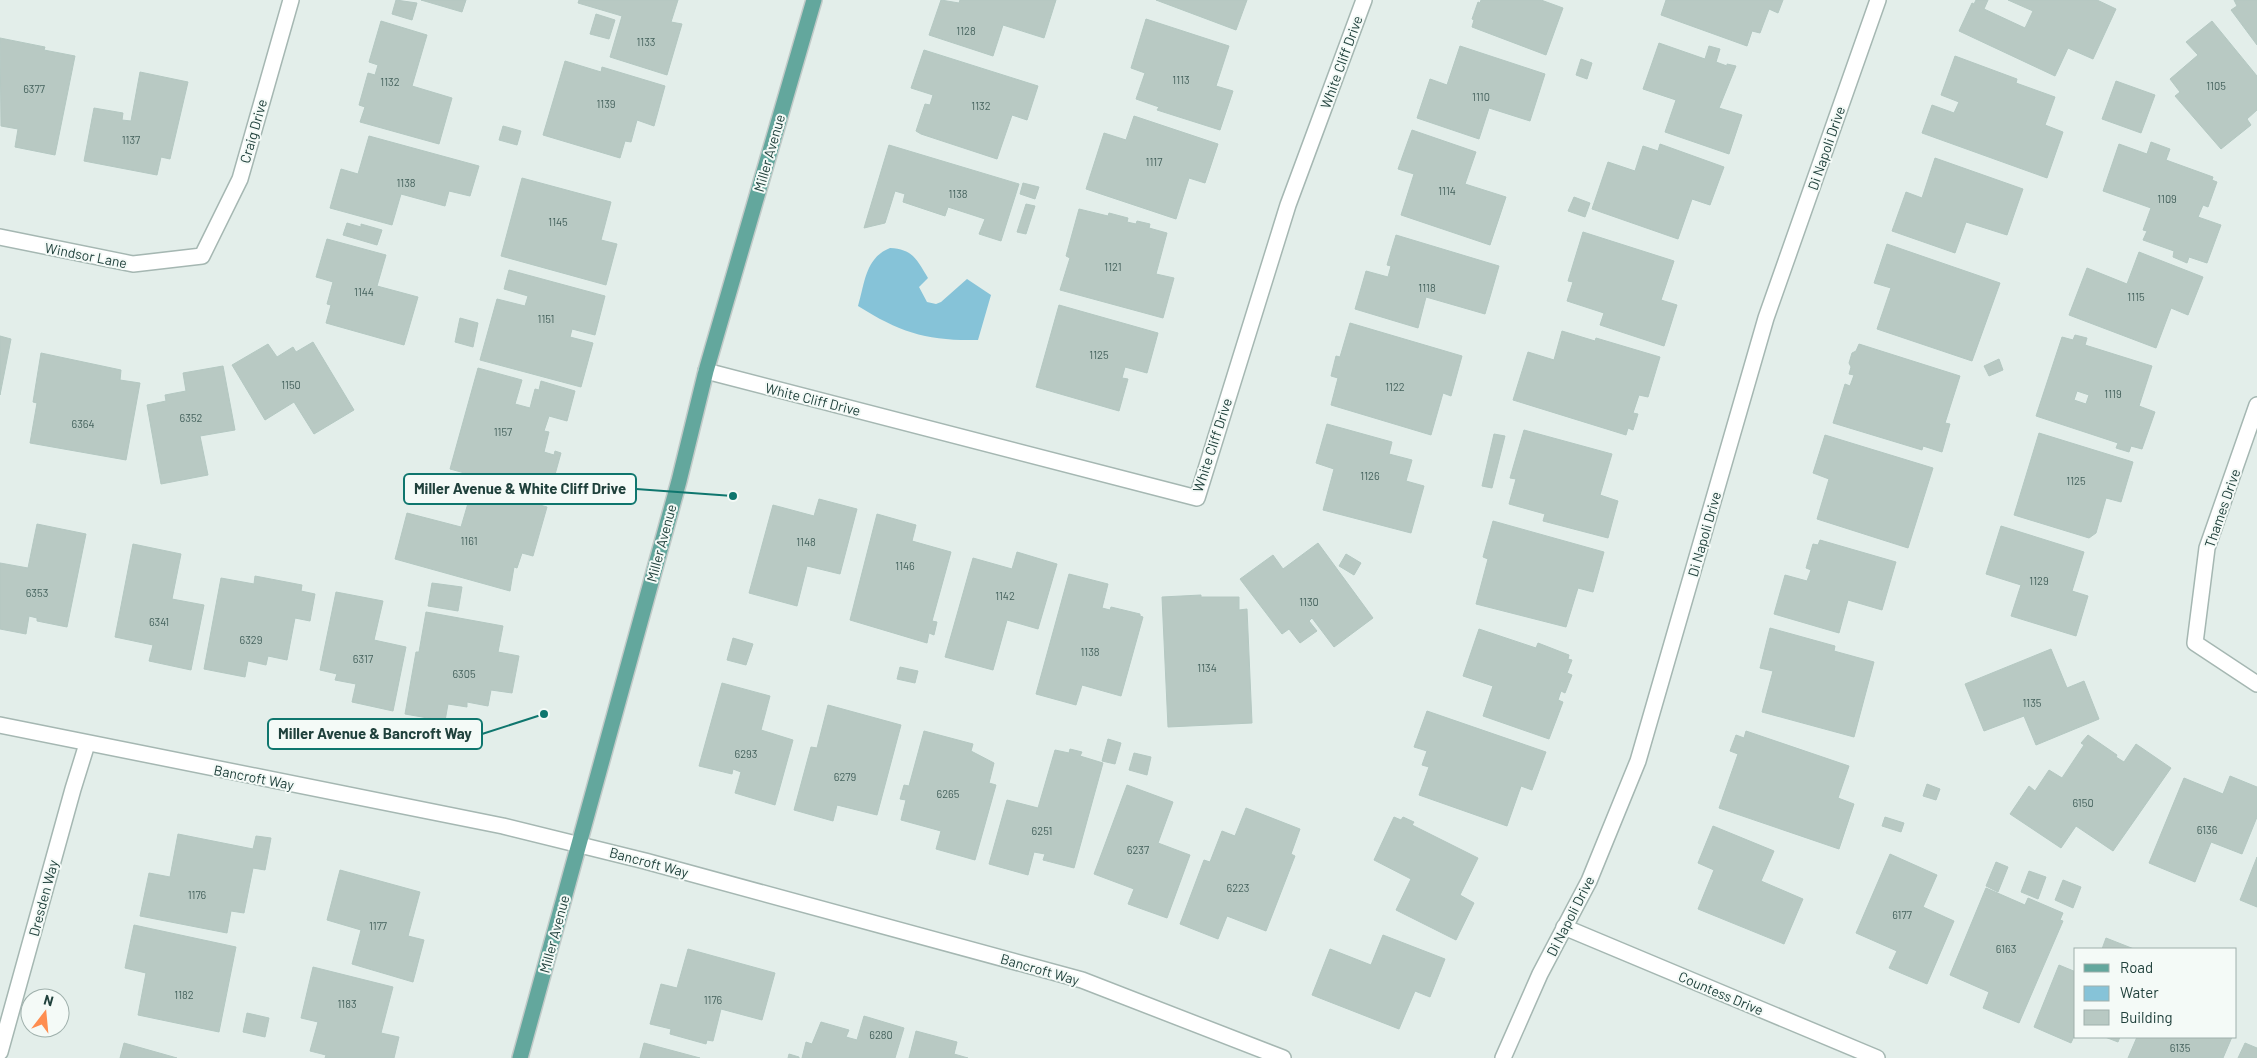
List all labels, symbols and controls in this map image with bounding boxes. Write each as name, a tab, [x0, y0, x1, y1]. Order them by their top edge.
street label: White Cliff Drive	[1316, 13, 1366, 111]
house number: 1128	[956, 24, 976, 37]
house number: 1133	[636, 35, 656, 48]
house number: 1113	[1172, 73, 1190, 86]
house number: 1132	[380, 75, 400, 88]
house number: 1105	[2206, 79, 2226, 92]
house number: 6377	[23, 82, 45, 95]
house number: 1110	[1472, 90, 1490, 103]
street label: Craig Drive	[236, 97, 270, 165]
house number: 1139	[596, 97, 616, 110]
house number: 1132	[971, 99, 991, 112]
street label: Di Napoli Drive	[1804, 104, 1848, 192]
street label: Miller Avenue	[750, 112, 788, 194]
house number: 1137	[122, 133, 140, 146]
house number: 1117	[1146, 155, 1162, 168]
house number: 1138	[396, 176, 416, 189]
house number: 1114	[1438, 184, 1456, 197]
house number: 1138	[948, 187, 968, 200]
house number: 1109	[2157, 192, 2177, 205]
house number: 1145	[548, 215, 568, 228]
street label: Windsor Lane	[44, 239, 128, 271]
house number: 1121	[1104, 260, 1122, 273]
house number: 1118	[1418, 281, 1436, 294]
house number: 1144	[354, 285, 374, 298]
house number: 1115	[2127, 290, 2145, 303]
house number: 1151	[538, 312, 554, 325]
house number: 1125	[1089, 348, 1109, 361]
house number: 1150	[281, 378, 301, 391]
street label: White Cliff Drive	[763, 379, 863, 419]
house number: 1122	[1385, 380, 1405, 393]
house number: 1119	[2104, 387, 2122, 400]
street label: White Cliff Drive	[1189, 396, 1235, 494]
house number: 6352	[180, 411, 203, 424]
house number: 6364	[71, 417, 95, 430]
house number: 1157	[494, 425, 512, 438]
street label: Thames Drive	[2201, 466, 2243, 550]
house number: 1126	[1360, 469, 1380, 482]
callout: Miller Avenue & White Cliff Drive	[404, 474, 636, 504]
house number: 1125	[2066, 474, 2086, 487]
text: Miller Avenue & White Cliff Drive	[414, 479, 626, 497]
street label: Di Napoli Drive	[1684, 490, 1724, 578]
street label: Miller Avenue	[642, 502, 680, 584]
house number: 1161	[460, 534, 478, 547]
house number: 1148	[796, 535, 816, 548]
house number: 1146	[895, 559, 915, 572]
house number: 1129	[2029, 574, 2049, 587]
house number: 6353	[26, 586, 48, 599]
house number: 1142	[995, 589, 1015, 602]
house number: 1130	[1299, 595, 1319, 608]
house number: 6341	[149, 615, 169, 628]
house number: 6329	[240, 633, 263, 646]
house number: 1138	[1080, 645, 1100, 658]
house number: 6317	[353, 652, 373, 665]
house number: 1134	[1197, 661, 1217, 674]
house number: 6305	[452, 667, 476, 680]
house number: 1135	[2022, 696, 2042, 709]
callout: Miller Avenue & Bancroft Way	[268, 719, 482, 749]
text: Miller Avenue & Bancroft Way	[278, 724, 472, 742]
house number: 6293	[735, 747, 757, 760]
street label: Bancroft Way	[213, 761, 296, 793]
house number: 6279	[834, 770, 857, 783]
house number: 6265	[937, 787, 960, 800]
house number: 6150	[2072, 796, 2094, 809]
house number: 6136	[2197, 823, 2218, 836]
house number: 6251	[1032, 824, 1052, 837]
street label: Bancroft Way	[608, 843, 691, 881]
house number: 6237	[1127, 843, 1149, 856]
street label: Dresden Way	[25, 857, 61, 938]
street label: Di Napoli Drive	[1543, 873, 1597, 959]
house number: 6223	[1226, 881, 1250, 894]
house number: 1176	[188, 888, 207, 901]
street label: Miller Avenue	[535, 893, 573, 975]
house number: 6177	[1892, 908, 1912, 921]
house number: 1177	[369, 919, 387, 932]
house number: 6163	[1996, 942, 2016, 955]
legend	[2074, 948, 2237, 1038]
street label: Bancroft Way	[999, 950, 1082, 989]
text: Road	[2120, 958, 2153, 976]
street label: Countess Drive	[1676, 967, 1766, 1019]
text: Water	[2120, 983, 2159, 1001]
north arrow	[20, 988, 70, 1038]
house number: 1182	[174, 988, 194, 1001]
text: N	[42, 991, 56, 1009]
house number: 1176	[704, 993, 723, 1006]
house number: 1183	[337, 997, 357, 1010]
text: Building	[2120, 1008, 2173, 1026]
house number: 6280	[869, 1028, 893, 1041]
house number: 6135	[2170, 1041, 2191, 1054]

